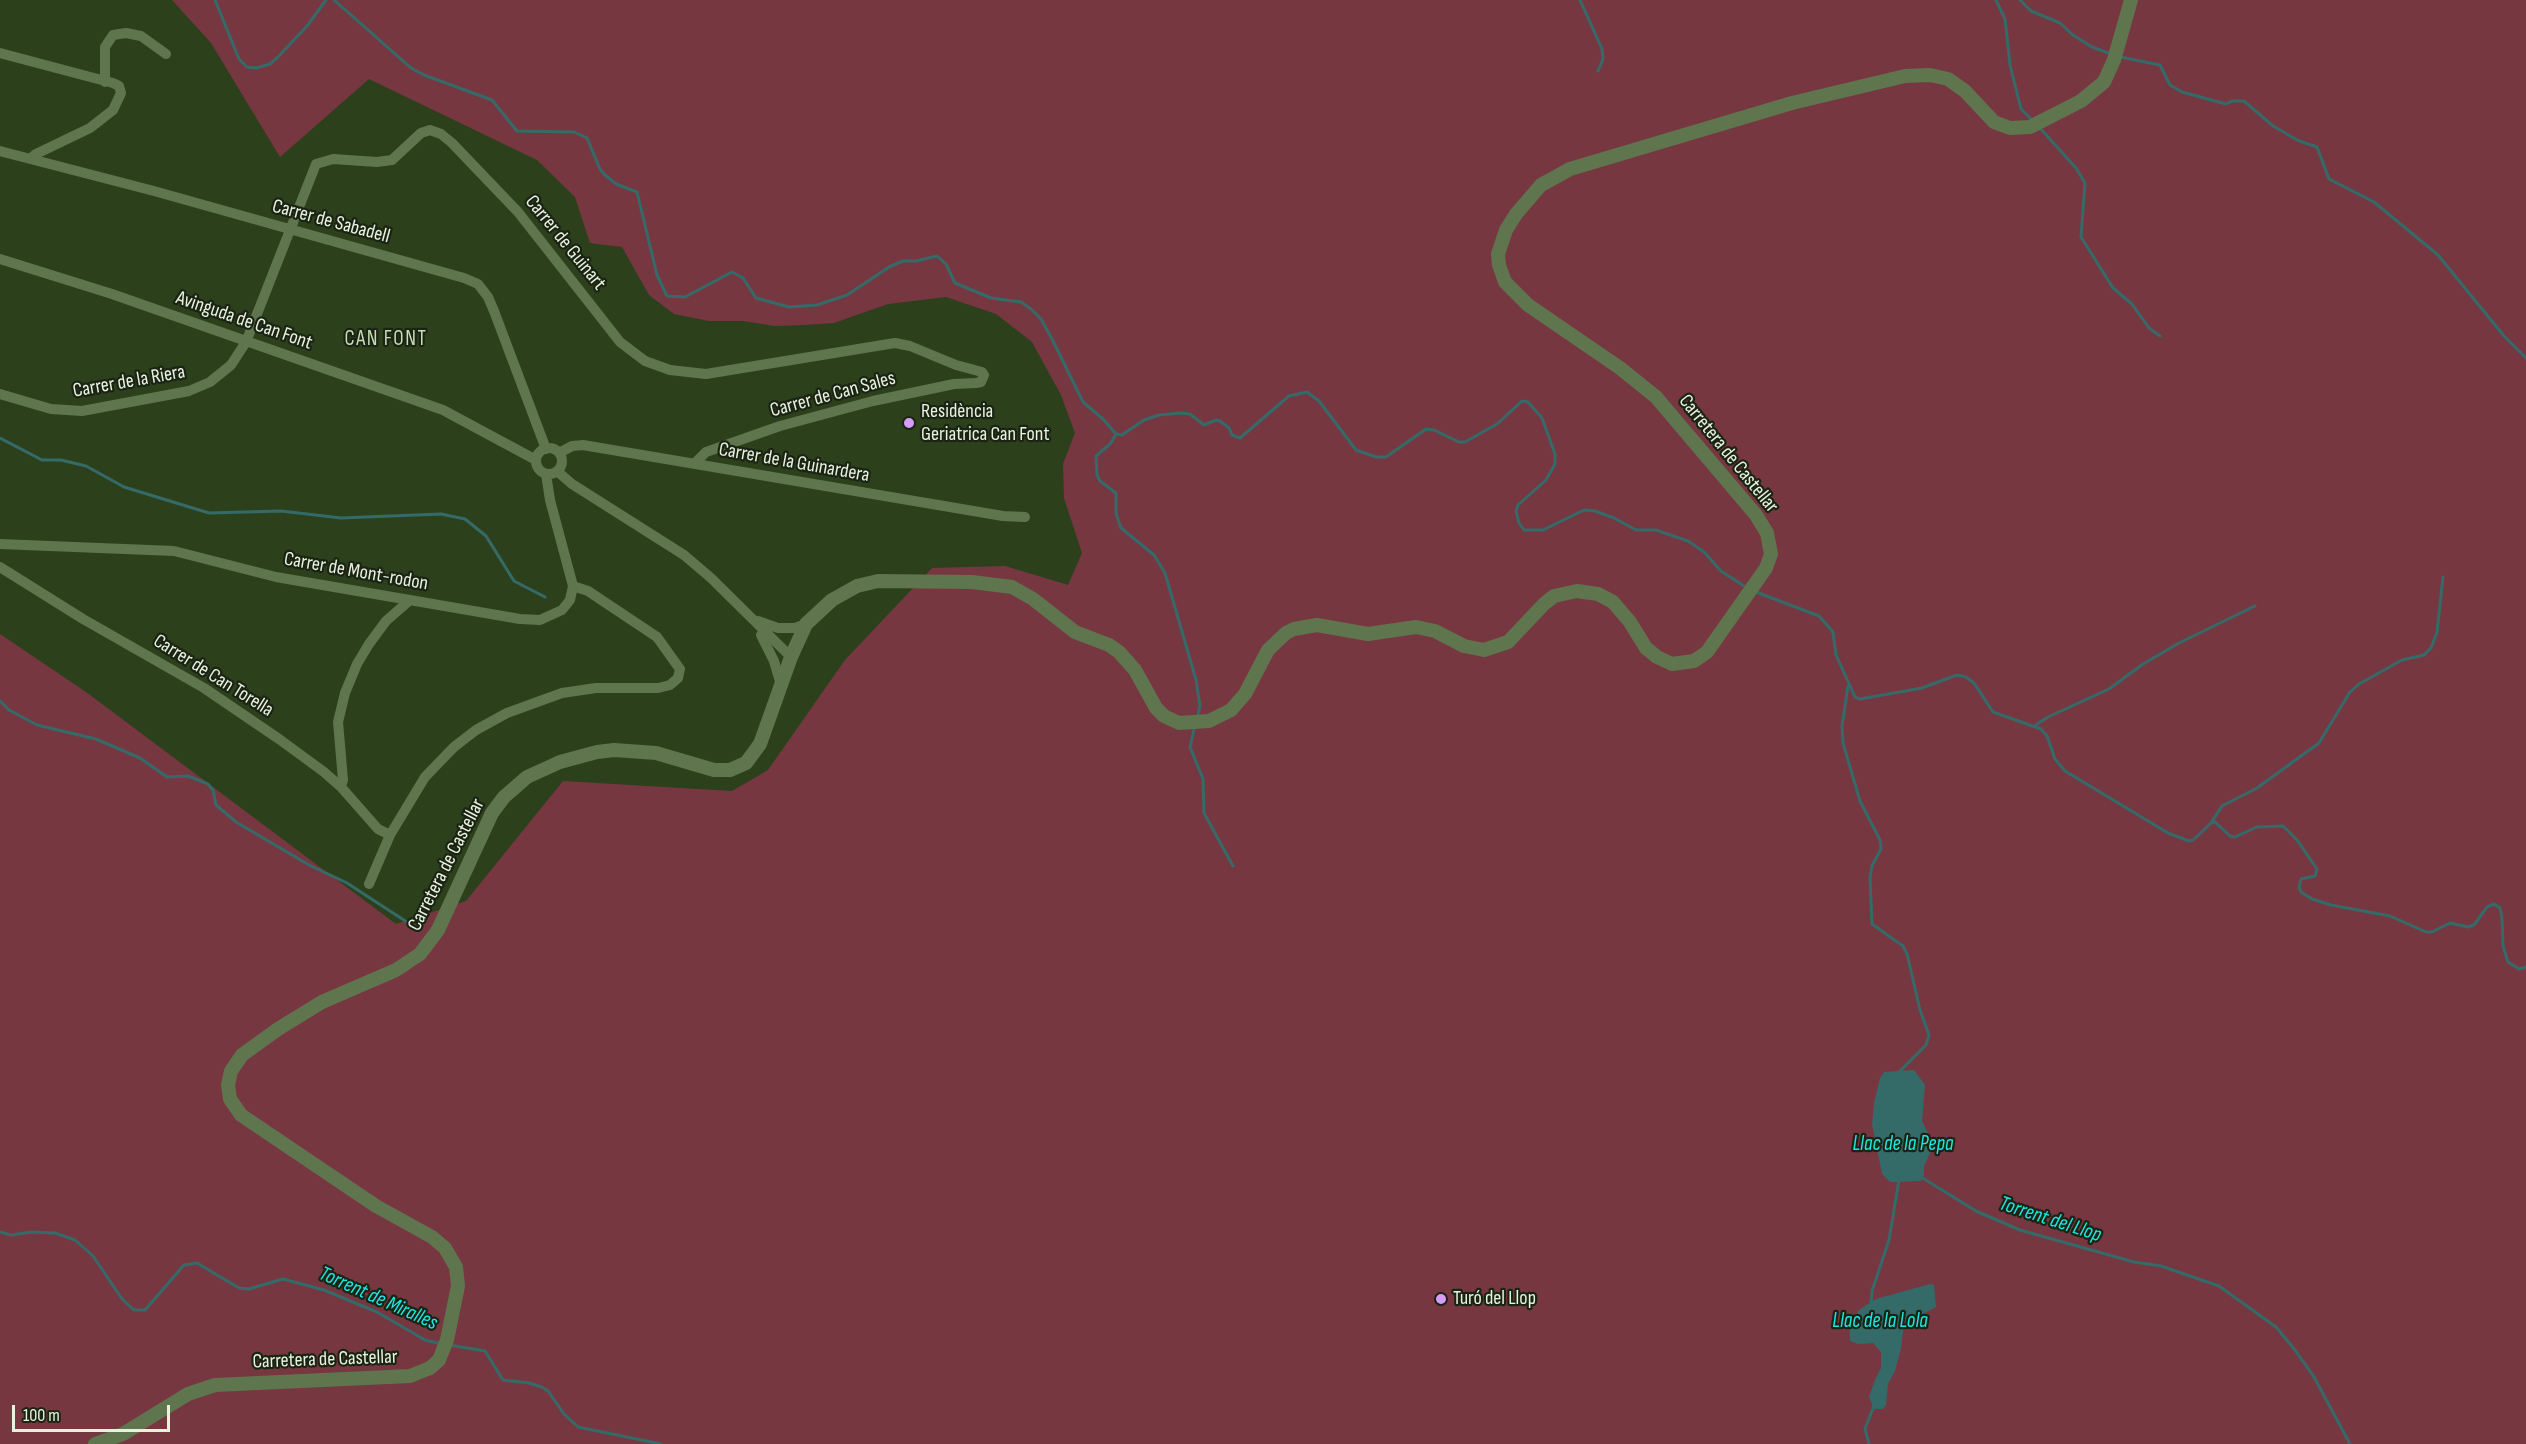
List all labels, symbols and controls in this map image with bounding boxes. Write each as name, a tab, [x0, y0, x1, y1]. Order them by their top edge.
street label: Carrer de Guinart	[519, 191, 611, 295]
street label: Carrer de Sabadell	[270, 195, 392, 249]
street label: Avinguda de Can Font	[173, 286, 315, 356]
district label: CAN FONT	[345, 327, 427, 353]
street label: Carrer de la Riera	[71, 360, 187, 404]
street label: Carrer de Can Sales	[768, 367, 898, 423]
street label: Carretera de Castellar	[1673, 390, 1783, 518]
place label: Residència Geriatrica Can Font	[921, 400, 1050, 447]
marker: Residència Geriatrica Can Font	[902, 416, 916, 430]
street label: Carrer de la Guinardera	[717, 438, 871, 488]
street label: Carrer de Mont-rodon	[282, 548, 430, 596]
street label: Carrer de Can Torella	[148, 629, 278, 723]
street label: Carretera de Castellar	[403, 795, 491, 935]
water label: Llac de la Pepa	[1852, 1132, 1954, 1158]
water label: Torrent del Llop	[1996, 1192, 2104, 1248]
water label: Torrent de Miralles	[315, 1262, 441, 1336]
place label: Turó del Llop	[1453, 1287, 1536, 1311]
marker: Turó del Llop	[1434, 1292, 1448, 1306]
water label: Llac de la Lola	[1832, 1309, 1928, 1335]
street label: Carretera de Castellar	[252, 1345, 398, 1375]
scale bar	[15, 1393, 172, 1431]
text: 100 m	[23, 1405, 60, 1426]

